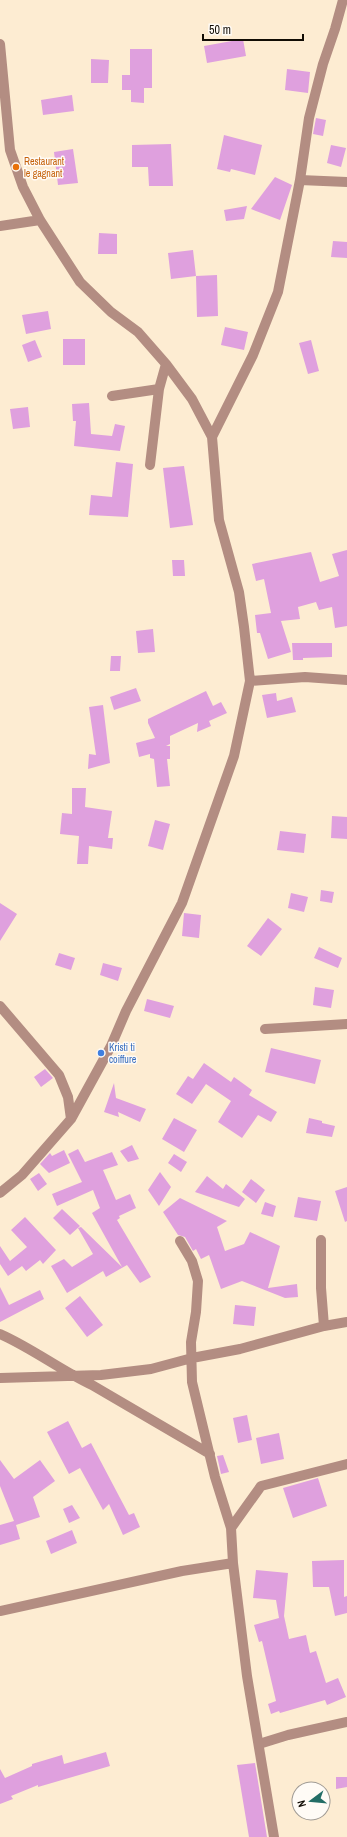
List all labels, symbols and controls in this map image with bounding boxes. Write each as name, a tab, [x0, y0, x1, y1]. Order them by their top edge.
scale bar	[203, 16, 303, 42]
text: 50 m	[209, 22, 231, 38]
place label: Restaurant le gagnant	[24, 155, 65, 180]
marker: Restaurant le gagnant	[11, 162, 21, 172]
place label: Kristi ti coiffure	[109, 1041, 137, 1066]
marker: Kristi ti coiffure	[96, 1048, 106, 1058]
north arrow	[291, 1781, 331, 1821]
text: N	[294, 1799, 309, 1809]

